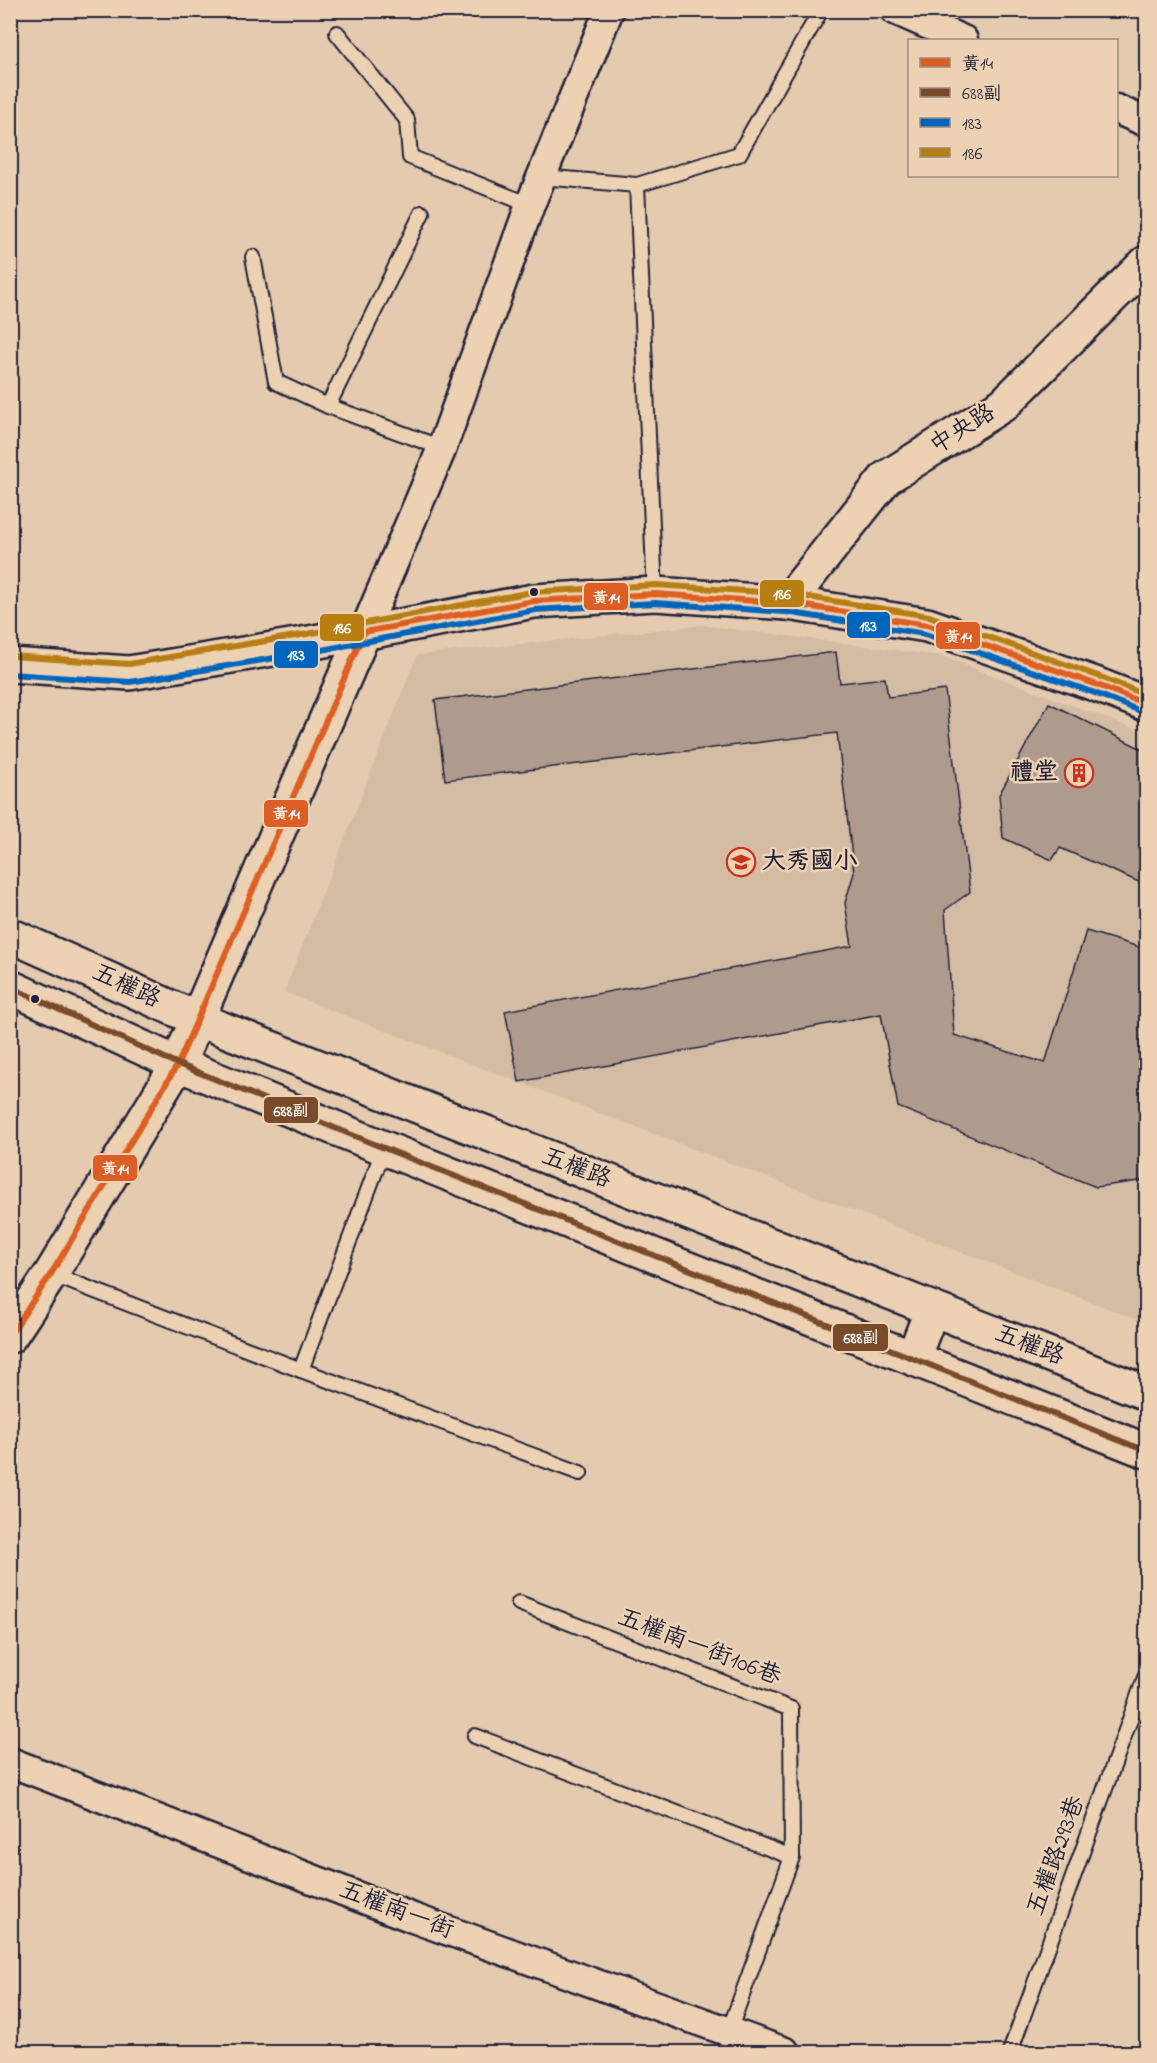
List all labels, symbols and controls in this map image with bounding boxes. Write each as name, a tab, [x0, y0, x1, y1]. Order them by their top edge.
legend	[908, 39, 1118, 177]
text: 黃14	[962, 52, 994, 78]
text: 688副	[962, 82, 1001, 108]
text: 183	[962, 112, 982, 138]
text: 186	[962, 142, 982, 168]
street label: 中央路	[923, 396, 1003, 464]
line badge: 186	[759, 579, 805, 608]
line badge: 黃14	[583, 582, 629, 611]
text: 186	[773, 583, 792, 607]
unlabelled marker	[528, 586, 540, 598]
text: 黃14	[592, 587, 620, 611]
line badge: 183	[846, 611, 891, 639]
line badge: 186	[319, 613, 365, 642]
text: 183	[859, 615, 877, 639]
text: 186	[333, 617, 352, 641]
line badge: 黃14	[935, 621, 981, 650]
text: 黃14	[944, 626, 972, 650]
line badge: 183	[273, 640, 319, 669]
text: 183	[287, 644, 305, 668]
place label: 禮堂	[1010, 756, 1058, 791]
building icon: 禮堂	[1063, 757, 1095, 789]
line badge: 黃14	[263, 799, 309, 828]
text: 黃14	[272, 803, 300, 827]
place label: 大秀國小	[762, 845, 858, 880]
school or university icon: 大秀國小	[725, 846, 757, 878]
street label: 五權路	[86, 956, 166, 1018]
unlabelled marker	[29, 993, 41, 1005]
line badge: 688副	[263, 1096, 319, 1124]
text: 688副	[272, 1100, 309, 1124]
street label: 五權路	[536, 1140, 616, 1198]
line badge: 黃14	[92, 1154, 138, 1182]
text: 黃14	[101, 1158, 129, 1182]
street label: 五權路	[989, 1317, 1069, 1375]
line badge: 688副	[832, 1323, 889, 1352]
text: 688副	[842, 1327, 879, 1351]
street label: 五權南一街106巷	[612, 1601, 786, 1695]
street label: 五權路293巷	[1019, 1791, 1095, 1921]
street label: 五權南一街	[334, 1873, 458, 1949]

